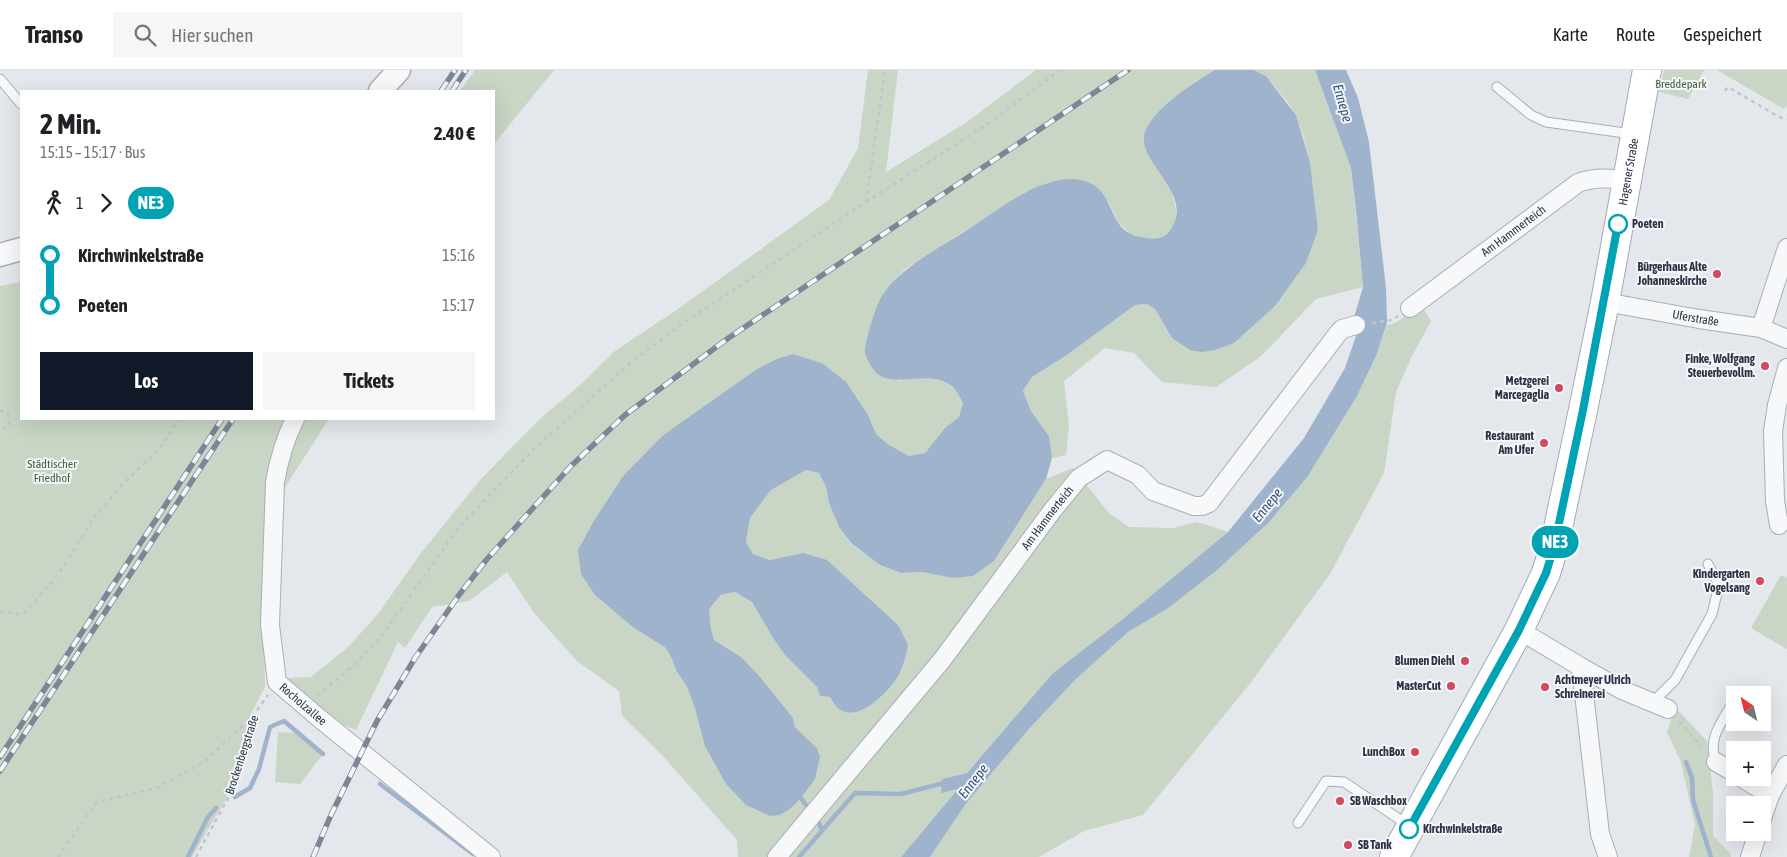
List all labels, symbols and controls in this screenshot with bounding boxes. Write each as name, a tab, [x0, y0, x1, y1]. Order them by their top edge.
search box	[113, 12, 463, 57]
text: Transo	[25, 21, 83, 48]
icon: search	[131, 21, 159, 49]
text: Hier suchen	[171, 24, 253, 46]
text: Karte	[1553, 24, 1588, 45]
text: Route	[1616, 24, 1655, 45]
text: Gespeichert	[1683, 24, 1762, 45]
park label: Breddepark	[1655, 77, 1707, 91]
water label: Ennepe	[1330, 82, 1356, 124]
text: 2 Min.	[40, 108, 101, 140]
text: 2.40 €	[434, 122, 475, 144]
street label: Hagener Straße	[1616, 137, 1642, 206]
text: 15:15 – 15:17 · Bus	[40, 143, 145, 161]
icon: walk	[40, 189, 68, 217]
icon: forward	[92, 189, 120, 217]
text: NE3	[138, 192, 164, 213]
text: 1	[76, 194, 84, 212]
street label: Am Hammerteich	[1479, 202, 1548, 260]
marker: Poeten	[1608, 214, 1628, 234]
place label: Poeten	[1632, 217, 1664, 231]
text: Kirchwinkelstraße	[78, 244, 204, 266]
text: 15:16	[442, 246, 475, 264]
place label: Bürgerhaus Alte Johanneskirche	[1637, 260, 1708, 288]
marker: Bürgerhaus Alte Johanneskirche	[1711, 268, 1723, 280]
text: Poeten	[78, 294, 128, 316]
text: 15:17	[442, 296, 475, 314]
street label: Uferstraße	[1671, 307, 1720, 329]
button: Los	[40, 352, 253, 410]
button: Tickets	[263, 352, 475, 410]
place label: Finke, Wolfgang Steuerbevollm.	[1685, 352, 1756, 380]
marker: Finke, Wolfgang Steuerbevollm.	[1759, 360, 1771, 372]
place label: Metzgerei Marcegaglia	[1495, 374, 1549, 402]
marker: Metzgerei Marcegaglia	[1553, 382, 1565, 394]
place label: Restaurant Am Ufer	[1485, 429, 1535, 457]
marker: Restaurant Am Ufer	[1538, 437, 1550, 449]
park label: Städtischer Friedhof	[27, 457, 77, 485]
street label: Am Hammerteich	[1019, 483, 1077, 553]
water label: Ennepe	[1249, 485, 1285, 525]
line badge: NE3	[1526, 526, 1584, 558]
text: NE3	[1542, 531, 1568, 552]
place label: Kindergarten Vogelsang	[1693, 567, 1751, 595]
marker: Kindergarten Vogelsang	[1754, 575, 1766, 587]
place label: Blumen Diehl	[1395, 654, 1456, 668]
marker: Blumen Diehl	[1459, 655, 1471, 667]
place label: Achtmeyer Ulrich Schreinerei	[1554, 673, 1631, 701]
place label: MasterCut	[1396, 679, 1442, 693]
street label: Rocholzallee	[276, 680, 329, 728]
marker: MasterCut	[1445, 680, 1457, 692]
marker: Achtmeyer Ulrich Schreinerei	[1539, 681, 1551, 693]
north arrow	[1726, 686, 1771, 731]
map controls	[1726, 686, 1771, 841]
street label: Brockenbergstraße	[223, 713, 261, 797]
button: +	[1726, 741, 1771, 786]
place label: LunchBox	[1362, 745, 1405, 759]
marker: LunchBox	[1409, 746, 1421, 758]
water label: Ennepe	[955, 761, 991, 801]
place label: SB Waschbox	[1350, 794, 1407, 808]
marker: SB Waschbox	[1334, 795, 1346, 807]
button: −	[1726, 796, 1771, 841]
marker: Kirchwinkelstraße	[1399, 819, 1419, 839]
place label: Kirchwinkelstraße	[1423, 822, 1503, 836]
place label: SB Tank	[1358, 838, 1392, 852]
marker: SB Tank	[1342, 839, 1354, 851]

